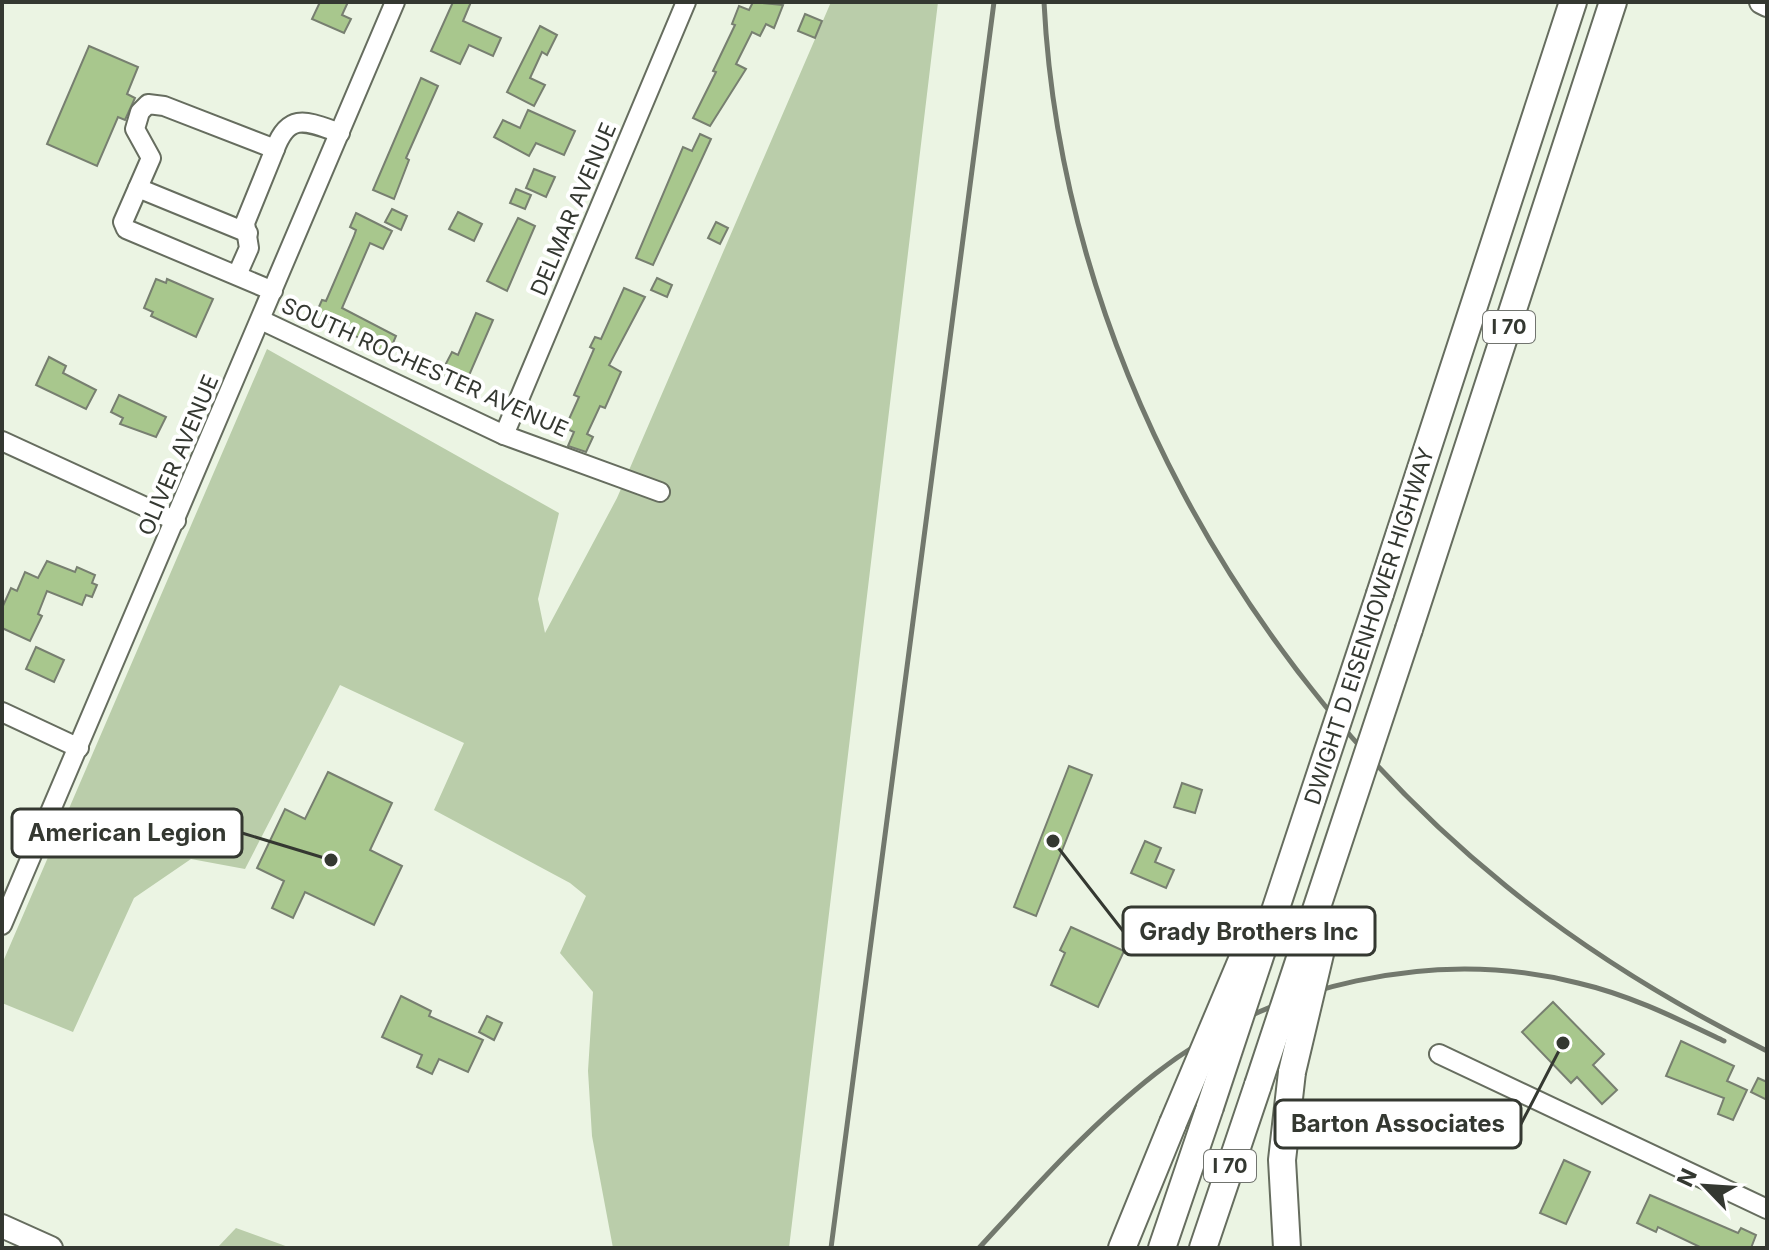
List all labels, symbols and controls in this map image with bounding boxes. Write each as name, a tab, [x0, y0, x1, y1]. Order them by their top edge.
street label: DELMAR AVENUE	[525, 119, 621, 299]
street label: SOUTH ROCHESTER AVENUE	[278, 292, 572, 442]
road number: I 70	[1483, 311, 1535, 343]
street label: OLIVER AVENUE	[132, 371, 224, 539]
street label: DWIGHT D EISENHOWER HIGHWAY	[1299, 444, 1439, 808]
callout: American Legion	[12, 809, 242, 857]
text: American Legion	[28, 818, 226, 847]
callout: Grady Brothers Inc	[1123, 907, 1375, 955]
text: Grady Brothers Inc	[1139, 917, 1359, 946]
callout: Barton Associates	[1275, 1100, 1521, 1148]
text: Barton Associates	[1291, 1109, 1505, 1138]
north arrow	[1665, 1146, 1745, 1226]
road number: I 70	[1204, 1150, 1256, 1182]
text: N	[1672, 1164, 1702, 1191]

